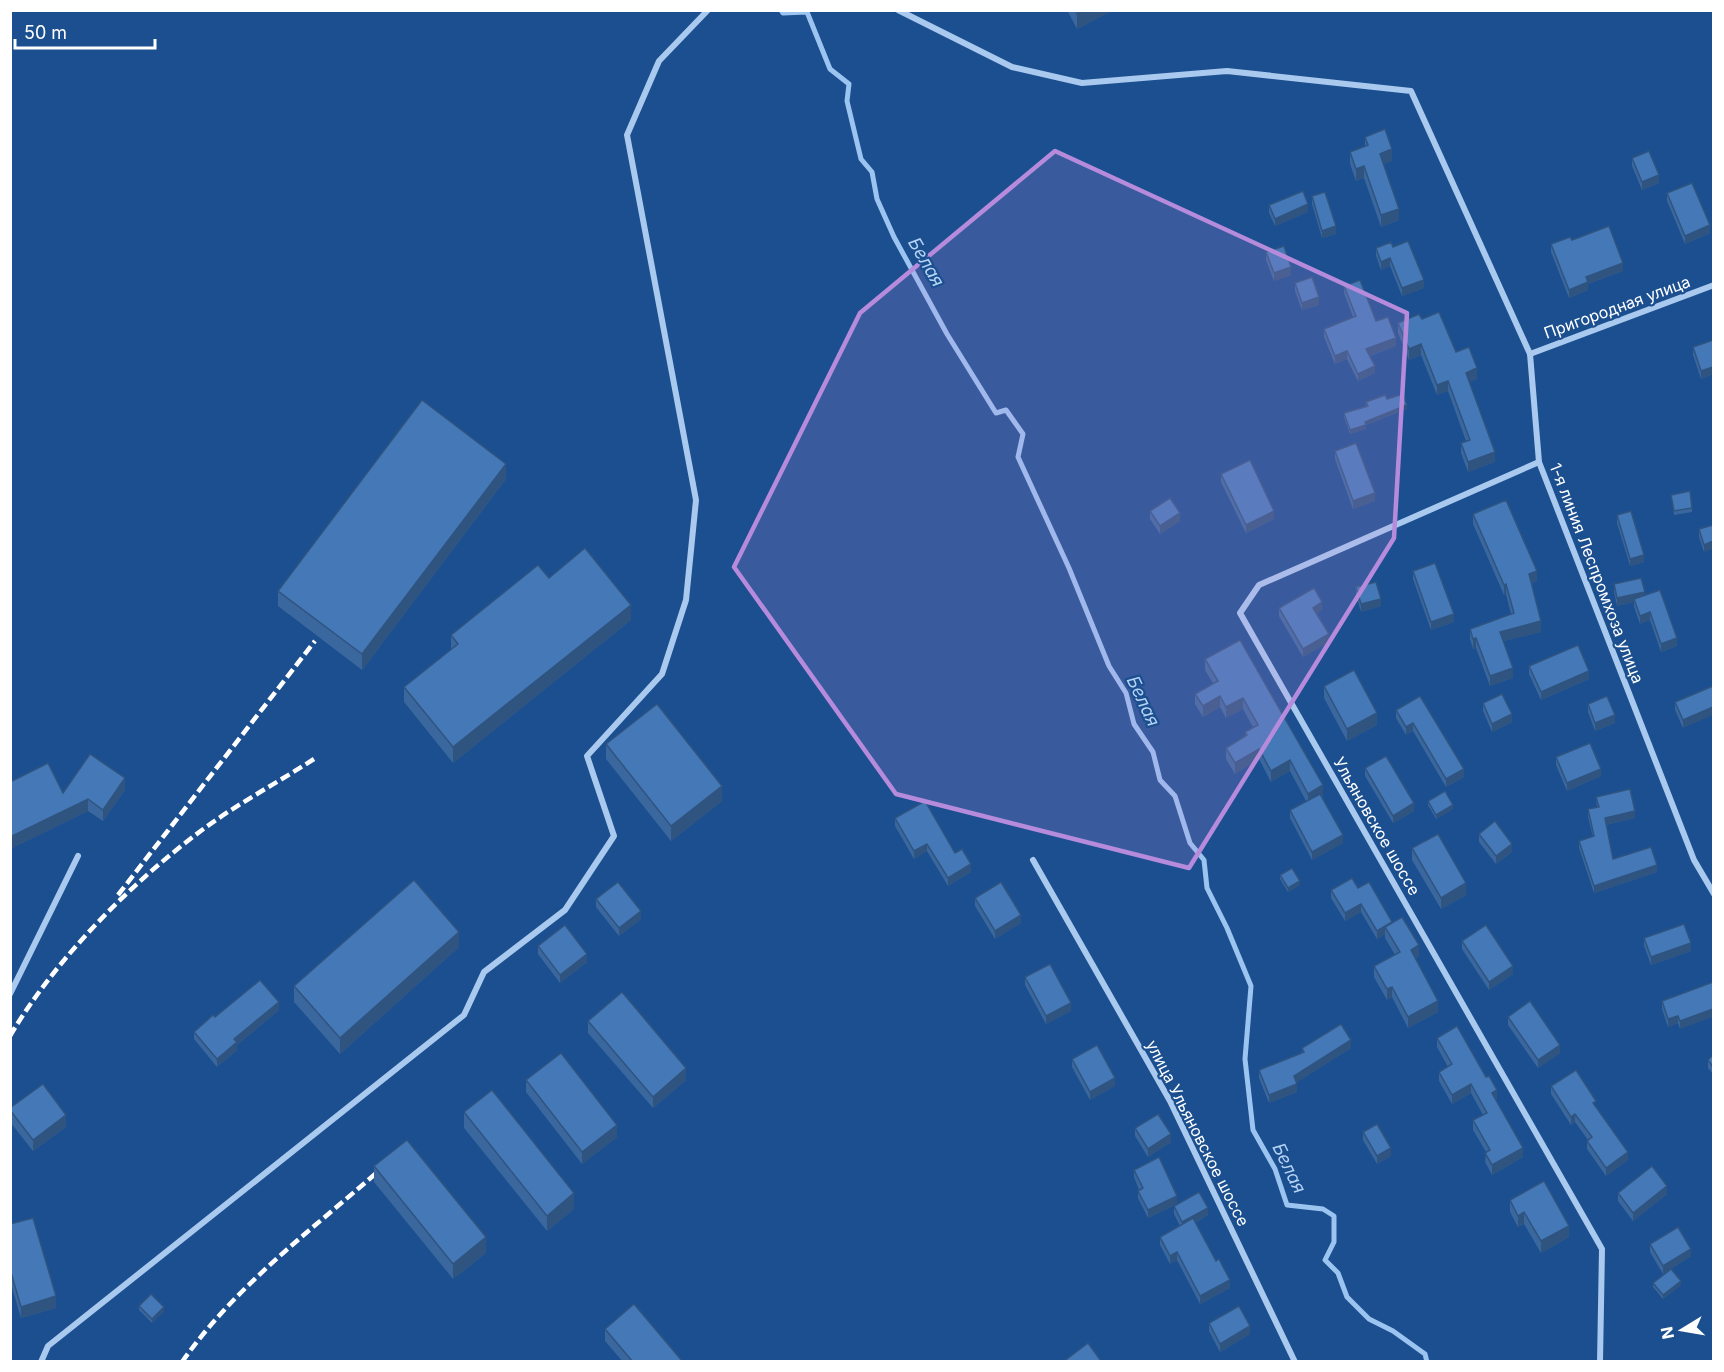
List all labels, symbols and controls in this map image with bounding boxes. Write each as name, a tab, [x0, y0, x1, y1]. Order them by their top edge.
scale bar	[15, 12, 154, 50]
text: 50 m	[24, 22, 67, 43]
water label: Белая	[904, 233, 949, 290]
street label: Пригородная улица	[1541, 271, 1693, 343]
street label: 1-я линия Леспромхоза улица	[1546, 460, 1648, 686]
water label: Белая	[1123, 672, 1164, 729]
street label: Ульяновское шоссе	[1329, 753, 1425, 899]
street label: улица Ульяновское шоссе	[1142, 1037, 1254, 1229]
water label: Белая	[1268, 1139, 1311, 1196]
north arrow	[1652, 1300, 1712, 1360]
text: N	[1656, 1325, 1678, 1341]

